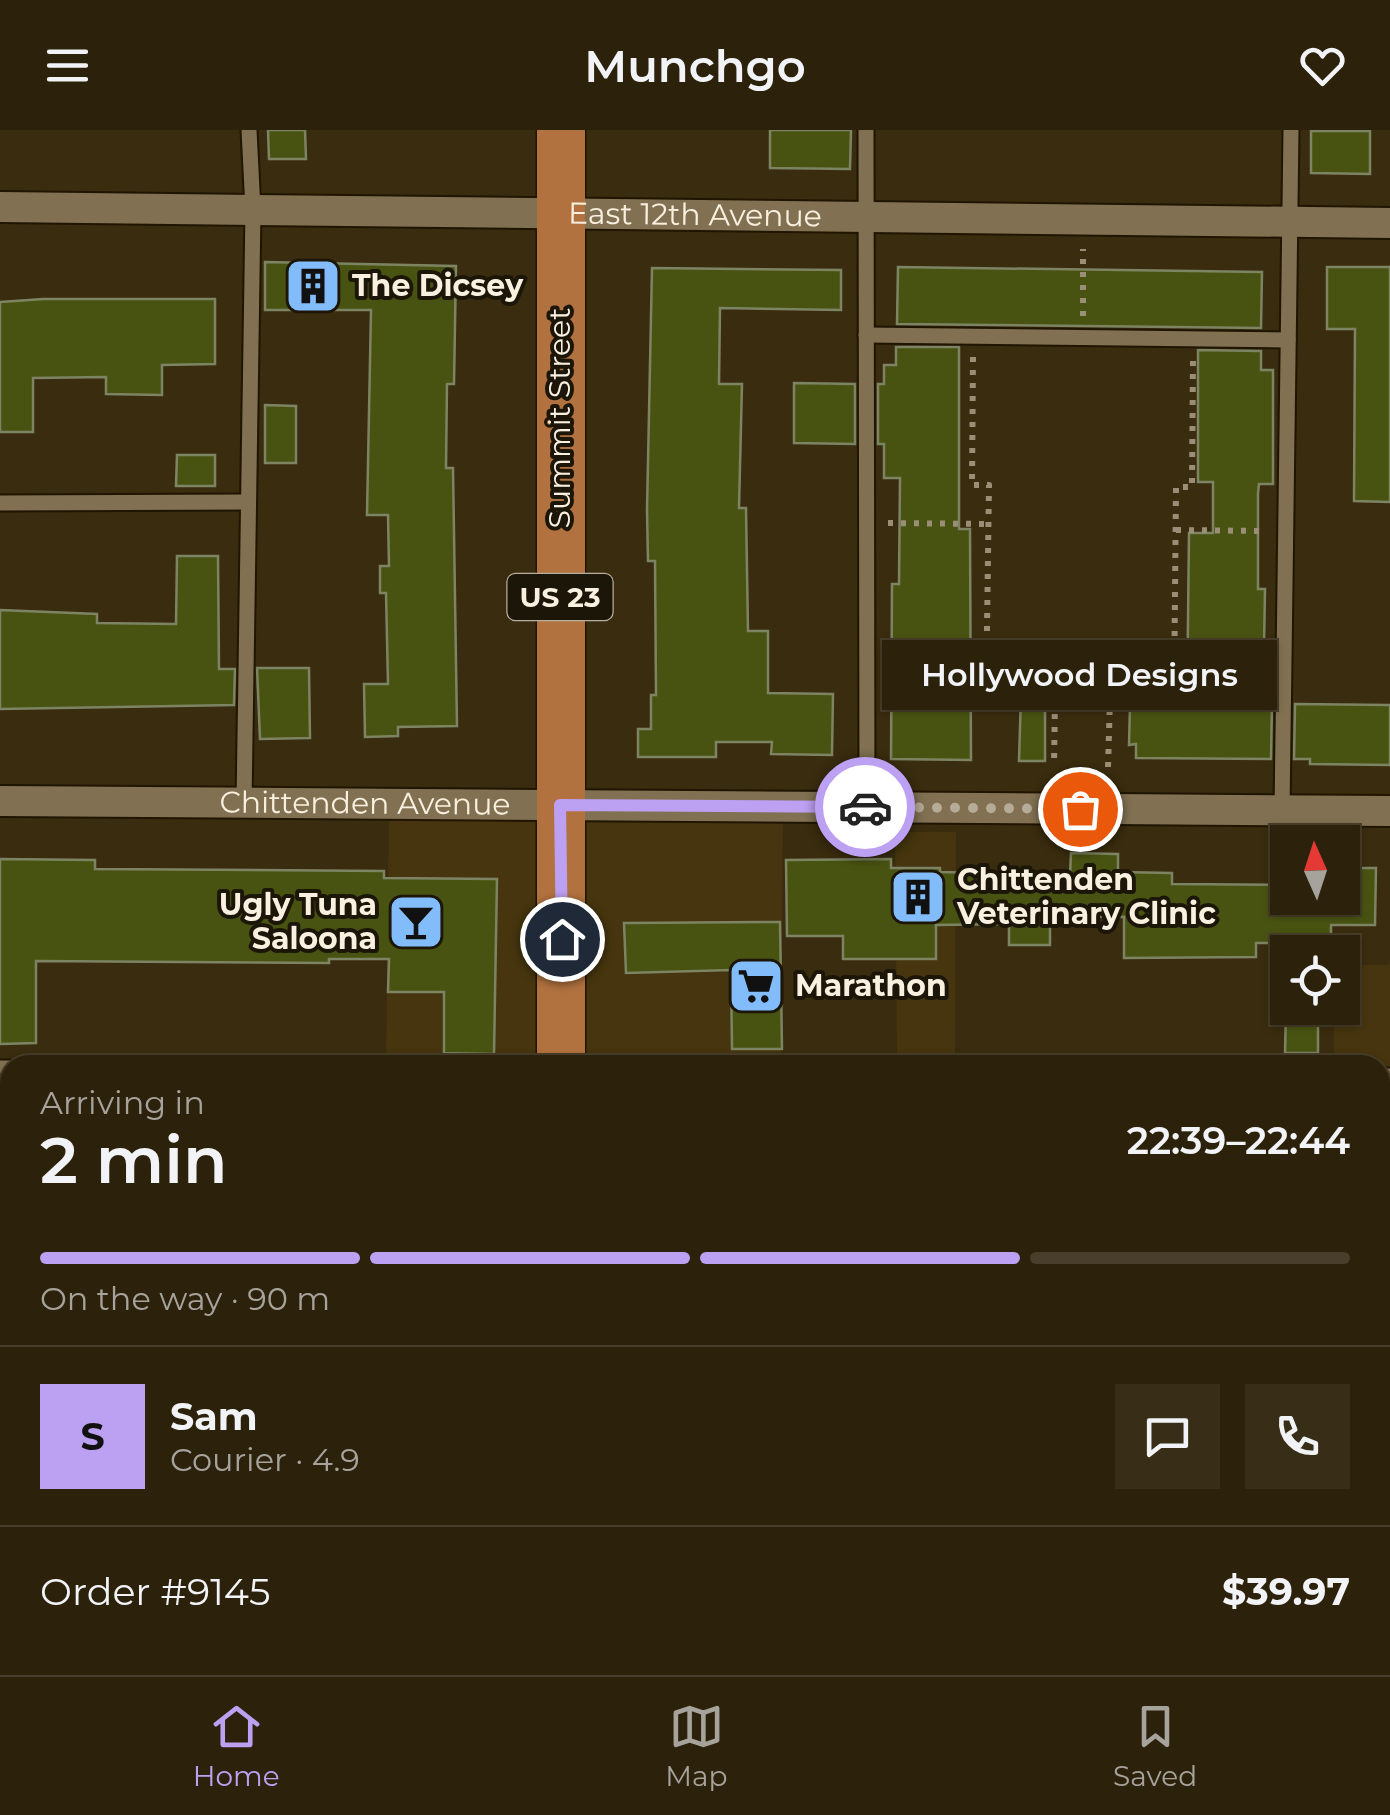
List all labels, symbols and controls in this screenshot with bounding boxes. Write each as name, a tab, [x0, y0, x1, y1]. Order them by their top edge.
icon: menu	[40, 38, 95, 93]
text: Munchgo	[584, 38, 806, 93]
icon: heart	[1295, 38, 1350, 93]
street label: East 12th Avenue	[568, 195, 822, 234]
building icon: The Dicsey	[283, 256, 343, 316]
place label: The Dicsey	[352, 267, 524, 304]
street label: Summit Street	[541, 308, 578, 528]
road number: US 23	[508, 574, 612, 620]
callout: Hollywood Designs	[882, 639, 1278, 709]
text: Hollywood Designs	[921, 655, 1238, 694]
courier	[815, 757, 915, 857]
pin	[1038, 767, 1123, 852]
icon: car	[838, 780, 893, 835]
icon: bag	[1053, 782, 1108, 837]
street label: Chittenden Avenue	[219, 784, 511, 823]
north arrow	[1270, 825, 1360, 915]
map controls	[1270, 825, 1360, 1025]
place label: Chittenden Veterinary Clinic	[956, 861, 1216, 932]
building icon: Chittenden Veterinary Clinic	[888, 867, 948, 927]
place label: Ugly Tuna Saloona	[219, 886, 377, 957]
bar icon: Ugly Tuna Saloona	[386, 892, 446, 952]
pin	[520, 897, 605, 982]
icon: home	[535, 912, 590, 967]
button: locate	[1270, 935, 1360, 1025]
supermarket icon: Marathon	[726, 956, 786, 1016]
place label: Marathon	[795, 967, 947, 1004]
text: Arriving in	[40, 1083, 205, 1122]
text: 22:39–22:44	[1127, 1117, 1350, 1164]
text: 2 min	[40, 1120, 228, 1199]
text: On the way · 90 m	[40, 1279, 330, 1318]
button: chat	[1115, 1384, 1220, 1489]
button: phone	[1245, 1384, 1350, 1489]
text: Sam	[170, 1393, 258, 1440]
text: S	[80, 1413, 105, 1460]
text: Courier · 4.9	[170, 1440, 360, 1479]
text: Order #9145	[40, 1568, 270, 1615]
text: $39.97	[1222, 1568, 1350, 1615]
tab: Home	[193, 1699, 280, 1793]
tab: Map	[665, 1699, 728, 1793]
tab: Saved	[1113, 1699, 1197, 1793]

